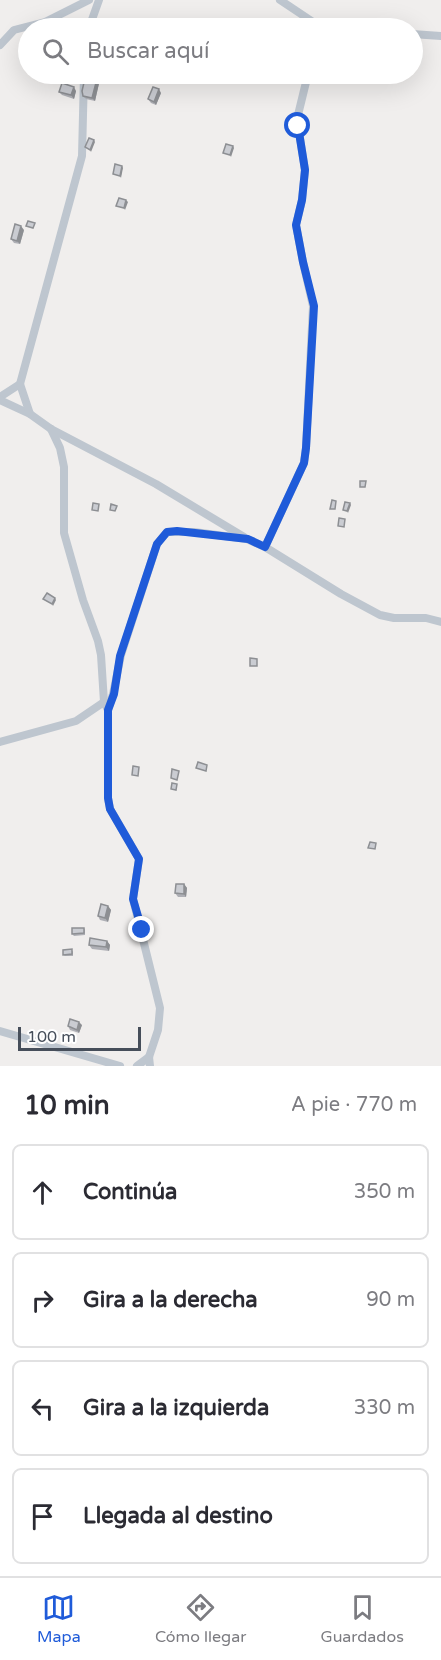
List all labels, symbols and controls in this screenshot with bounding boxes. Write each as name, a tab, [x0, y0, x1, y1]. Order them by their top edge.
search box	[18, 18, 423, 84]
icon: search	[39, 35, 72, 68]
text: Buscar aquí	[87, 38, 209, 64]
route start	[284, 112, 310, 138]
route end	[128, 916, 154, 942]
scale bar	[18, 1024, 141, 1052]
text: 100 m	[27, 1027, 76, 1047]
text: 10 min	[24, 1090, 110, 1121]
text: A pie · 770 m	[291, 1093, 417, 1117]
icon: ahead	[26, 1176, 59, 1209]
text: Continúa	[83, 1179, 177, 1205]
text: 350 m	[354, 1180, 415, 1204]
icon: right	[26, 1284, 59, 1317]
text: Gira a la derecha	[83, 1287, 258, 1313]
text: 90 m	[366, 1288, 415, 1312]
icon: left	[26, 1392, 59, 1425]
text: Gira a la izquierda	[83, 1395, 269, 1421]
text: 330 m	[354, 1396, 415, 1420]
icon: arrive	[26, 1500, 59, 1533]
text: Llegada al destino	[83, 1503, 273, 1529]
tab: Mapa	[37, 1591, 81, 1647]
tab: Cómo llegar	[155, 1591, 246, 1647]
tab: Guardados	[321, 1591, 404, 1647]

